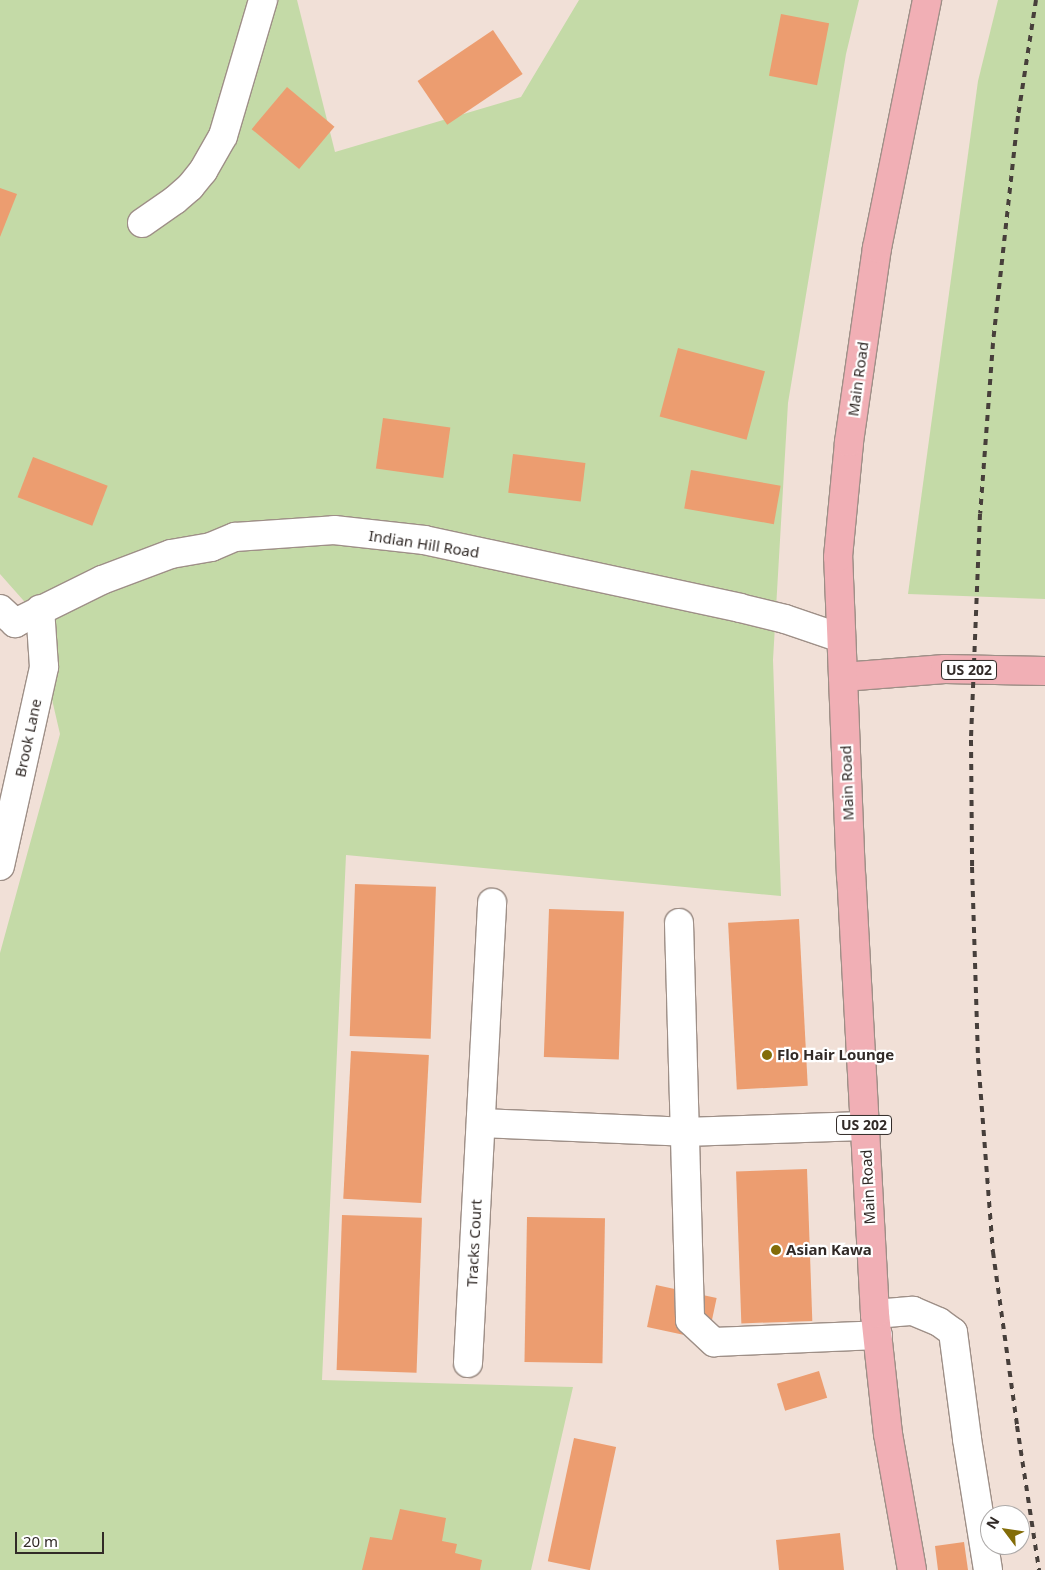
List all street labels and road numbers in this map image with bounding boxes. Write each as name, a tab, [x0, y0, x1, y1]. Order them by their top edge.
street label: Main Road	[844, 341, 872, 417]
street label: Indian Hill Road	[367, 526, 481, 562]
road number: US 202	[940, 658, 998, 682]
street label: Brook Lane	[11, 697, 45, 779]
street label: Main Road	[837, 745, 857, 821]
road number: US 202	[835, 1114, 893, 1136]
street label: Main Road	[857, 1149, 879, 1225]
street label: Tracks Court	[463, 1199, 485, 1287]

